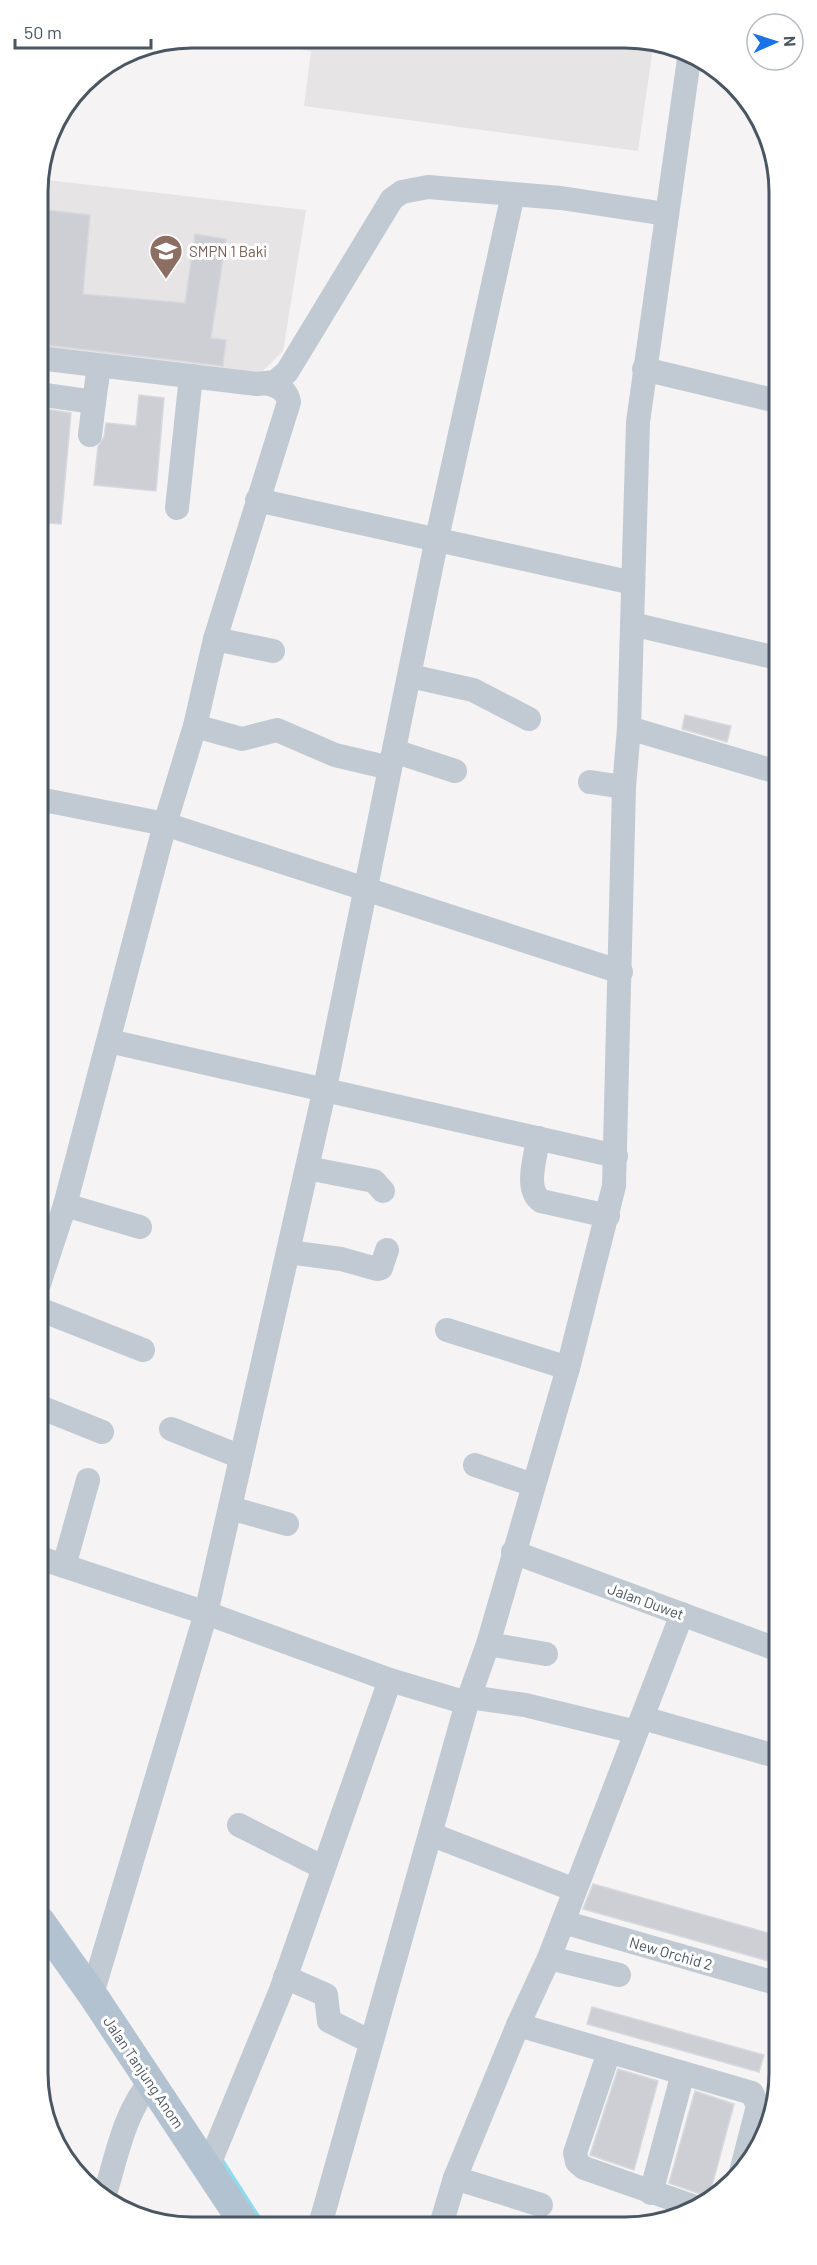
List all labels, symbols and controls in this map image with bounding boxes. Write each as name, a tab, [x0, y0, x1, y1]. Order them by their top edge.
scale bar	[15, 12, 152, 50]
north arrow	[745, 12, 805, 72]
text: 50 m	[24, 21, 62, 43]
text: N	[781, 35, 800, 47]
school or university icon: SMPN 1 Baki	[148, 233, 184, 280]
place label: SMPN 1 Baki	[189, 242, 267, 260]
street label: Jalan Duwet	[606, 1579, 686, 1623]
street label: New Orchid 2	[627, 1933, 715, 1973]
street label: Jalan Tanjung Anom	[100, 2013, 188, 2131]

